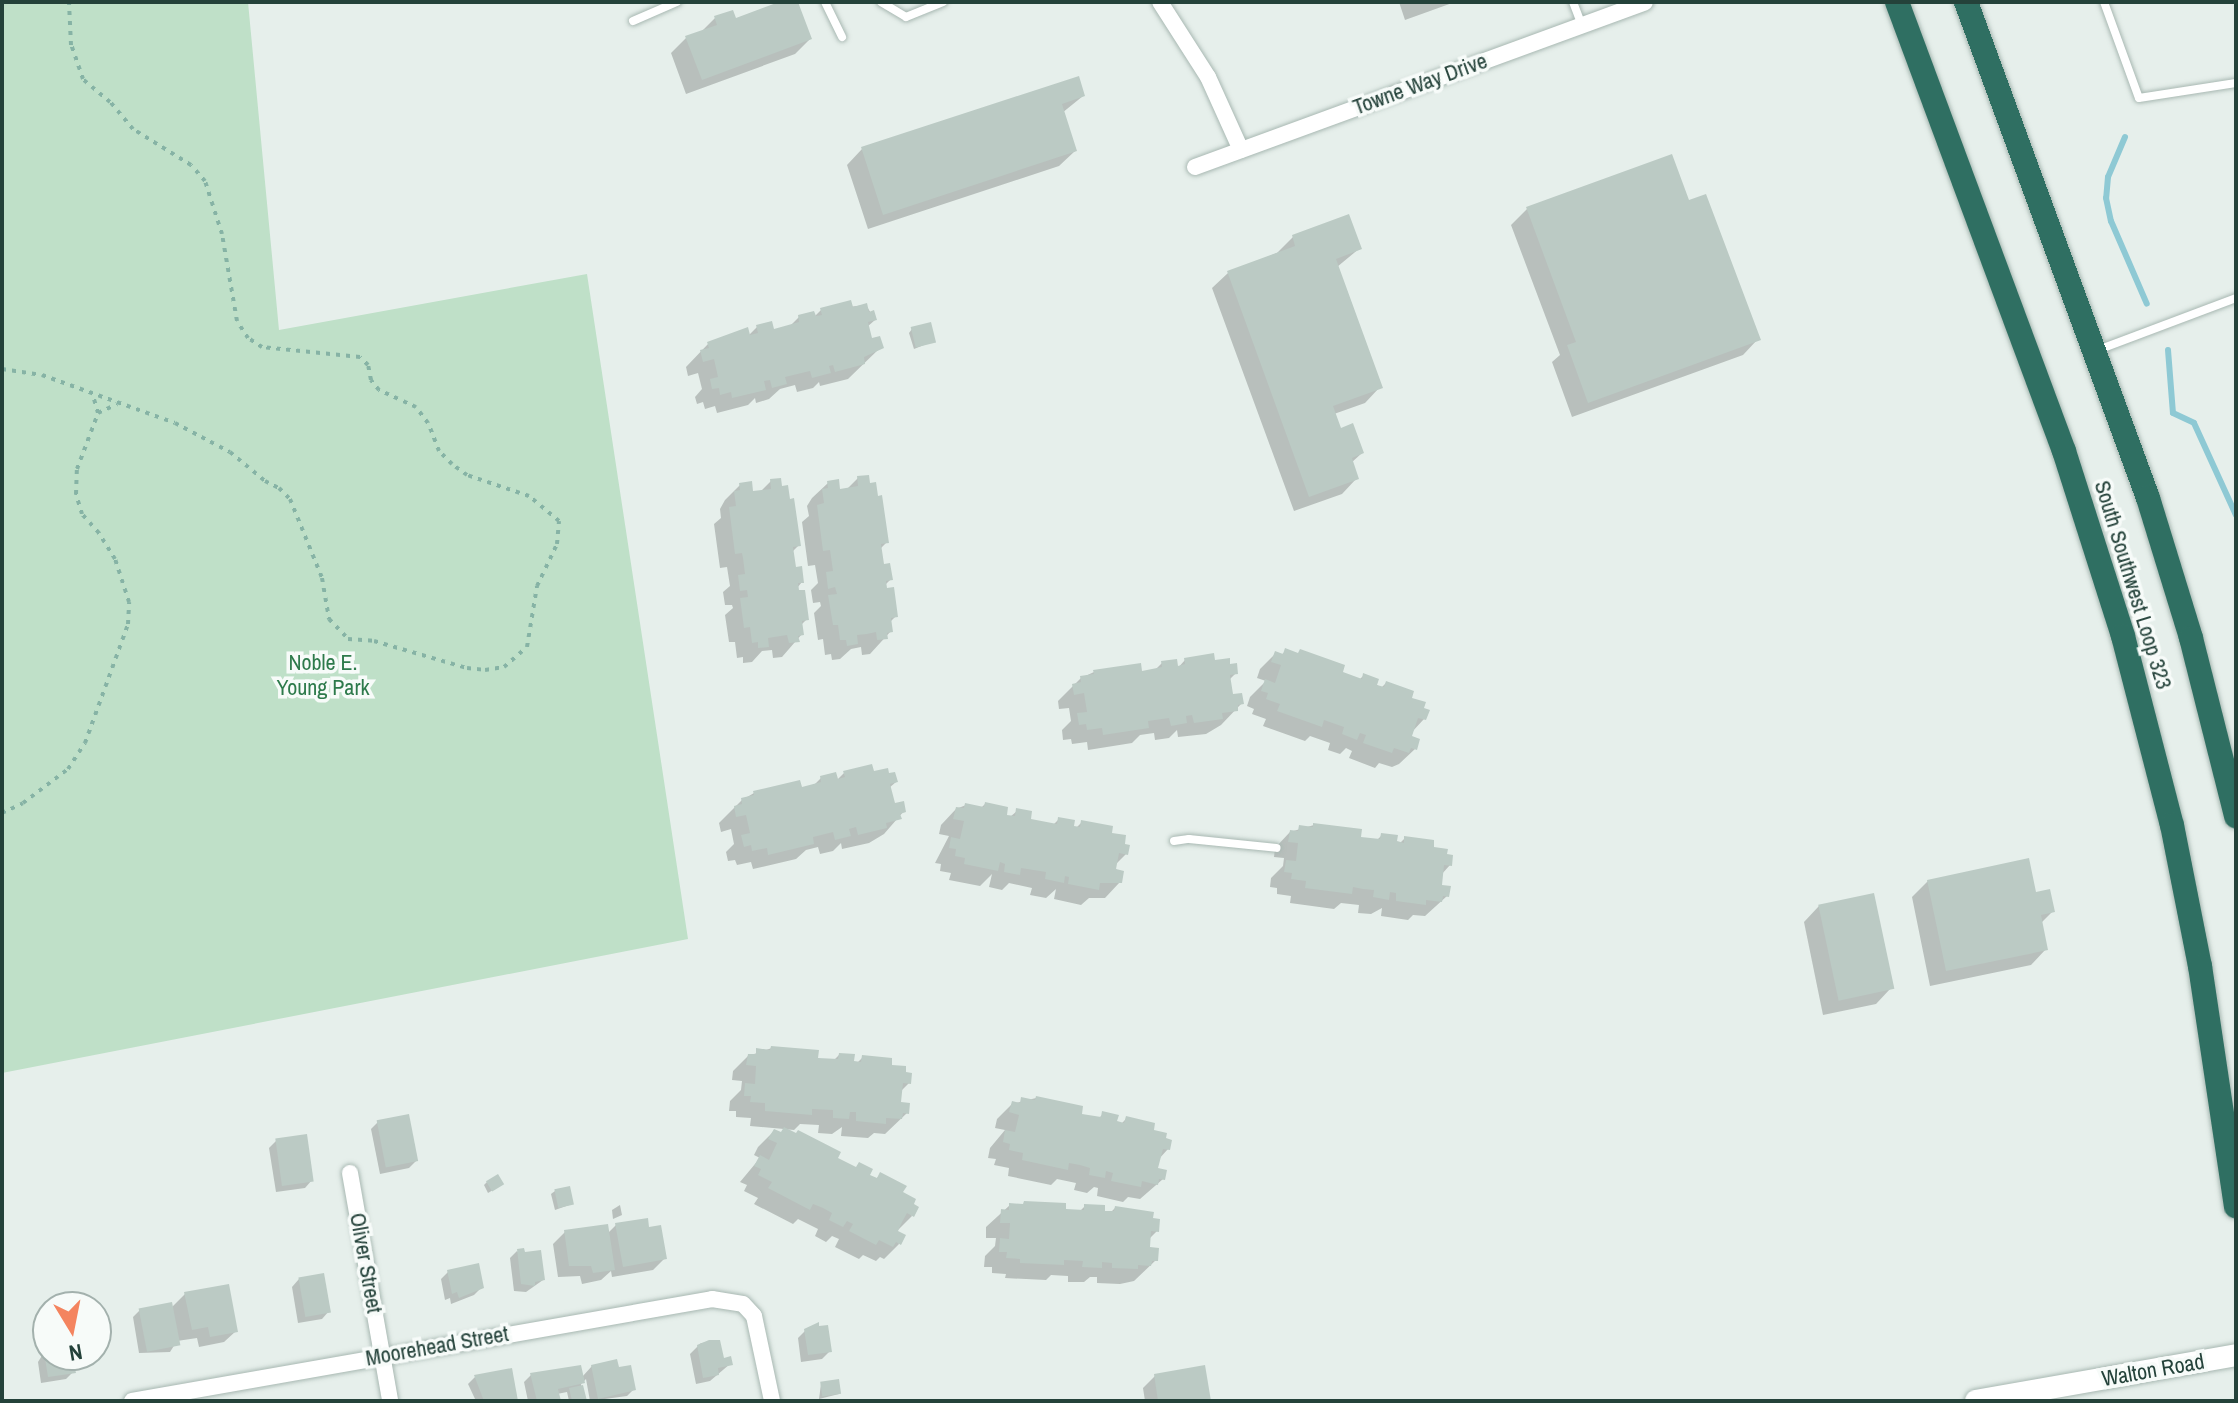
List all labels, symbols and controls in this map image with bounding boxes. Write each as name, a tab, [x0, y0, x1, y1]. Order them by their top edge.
street label: Towne Way Drive	[1349, 48, 1491, 120]
street label: South Southwest Loop 323	[2089, 478, 2177, 692]
park label: Noble E. Young Park	[277, 649, 369, 700]
street label: Oliver Street	[344, 1211, 388, 1315]
north arrow	[32, 1291, 112, 1371]
street label: Moorehead Street	[364, 1320, 510, 1372]
text: N	[67, 1337, 85, 1369]
street label: Walton Road	[2100, 1348, 2206, 1392]

